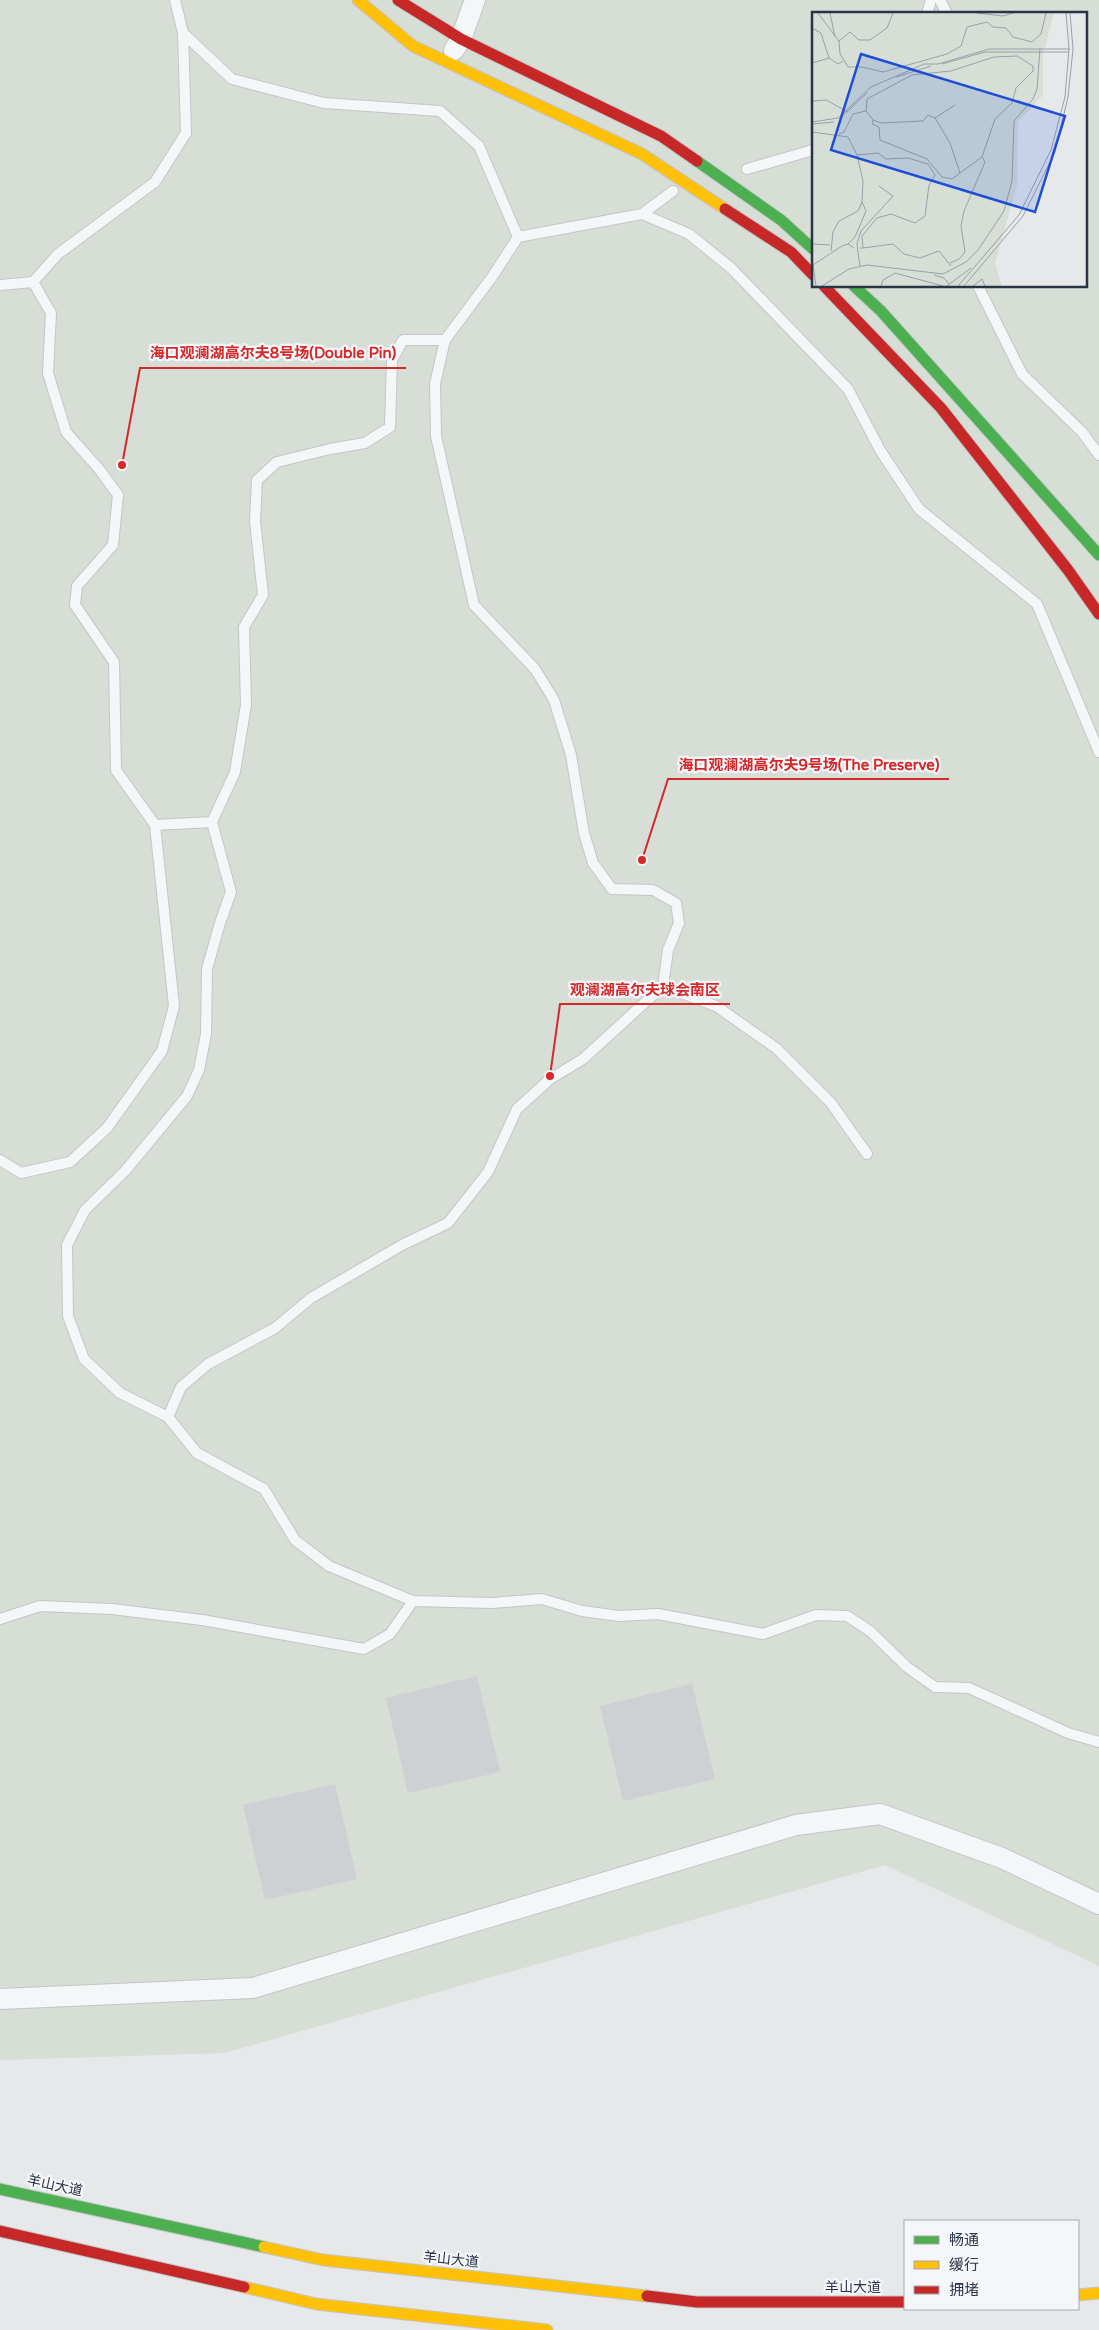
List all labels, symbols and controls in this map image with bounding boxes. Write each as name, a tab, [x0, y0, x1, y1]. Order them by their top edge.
inset map	[812, 12, 1086, 288]
callout: 海口观澜湖高尔夫8号场(Double Pin)	[140, 338, 406, 368]
text: 海口观澜湖高尔夫8号场(Double Pin)	[150, 344, 397, 362]
callout: 海口观澜湖高尔夫9号场(The Preserve)	[668, 749, 949, 779]
text: 海口观澜湖高尔夫9号场(The Preserve)	[678, 756, 940, 774]
callout: 观澜湖高尔夫球会南区	[560, 974, 730, 1004]
text: 观澜湖高尔夫球会南区	[570, 981, 720, 999]
street label: 羊山大道	[26, 2171, 84, 2200]
legend	[904, 2220, 1079, 2310]
text: 畅通	[949, 2231, 979, 2249]
street label: 羊山大道	[422, 2248, 480, 2271]
text: 缓行	[949, 2256, 979, 2274]
street label: 羊山大道	[825, 2279, 881, 2296]
text: 拥堵	[949, 2281, 979, 2299]

